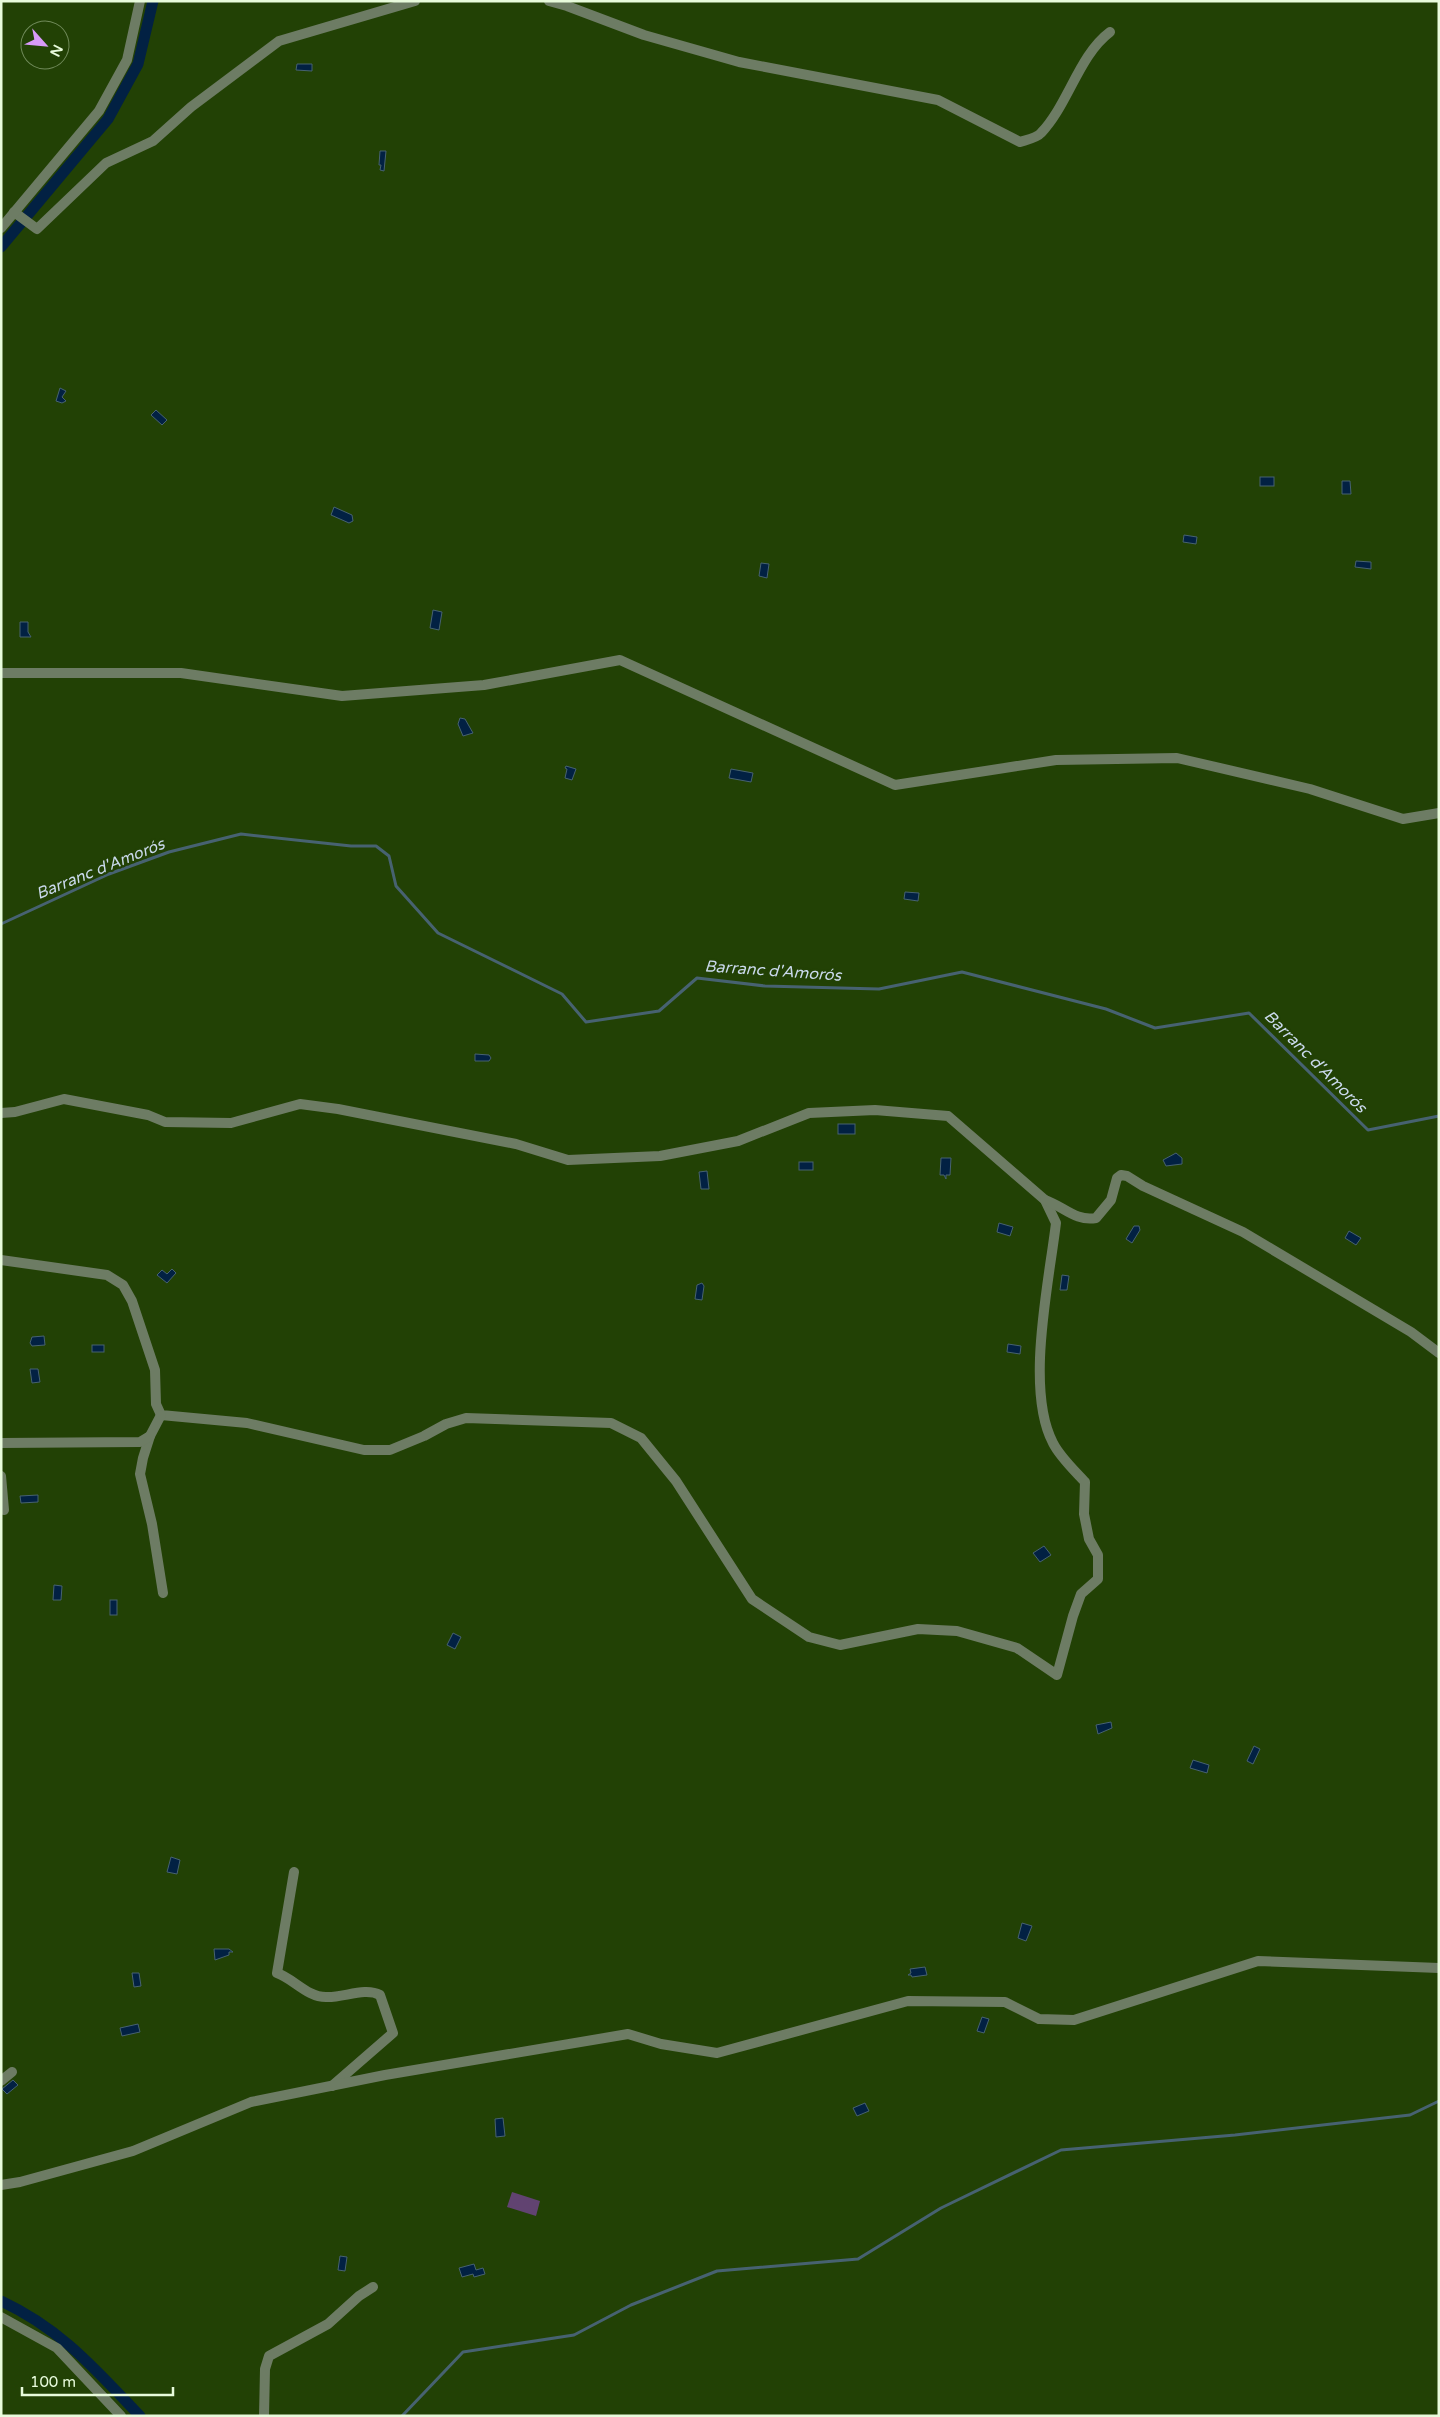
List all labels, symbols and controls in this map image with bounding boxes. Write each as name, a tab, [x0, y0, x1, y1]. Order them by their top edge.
north arrow	[20, 20, 70, 70]
text: N	[46, 42, 66, 60]
water label: Barranc d'Amorós	[33, 834, 169, 904]
water label: Barranc d'Amorós	[704, 956, 843, 986]
water label: Barranc d'Amorós	[1260, 1006, 1372, 1118]
scale bar	[22, 2364, 174, 2396]
text: 100 m	[30, 2373, 76, 2391]

